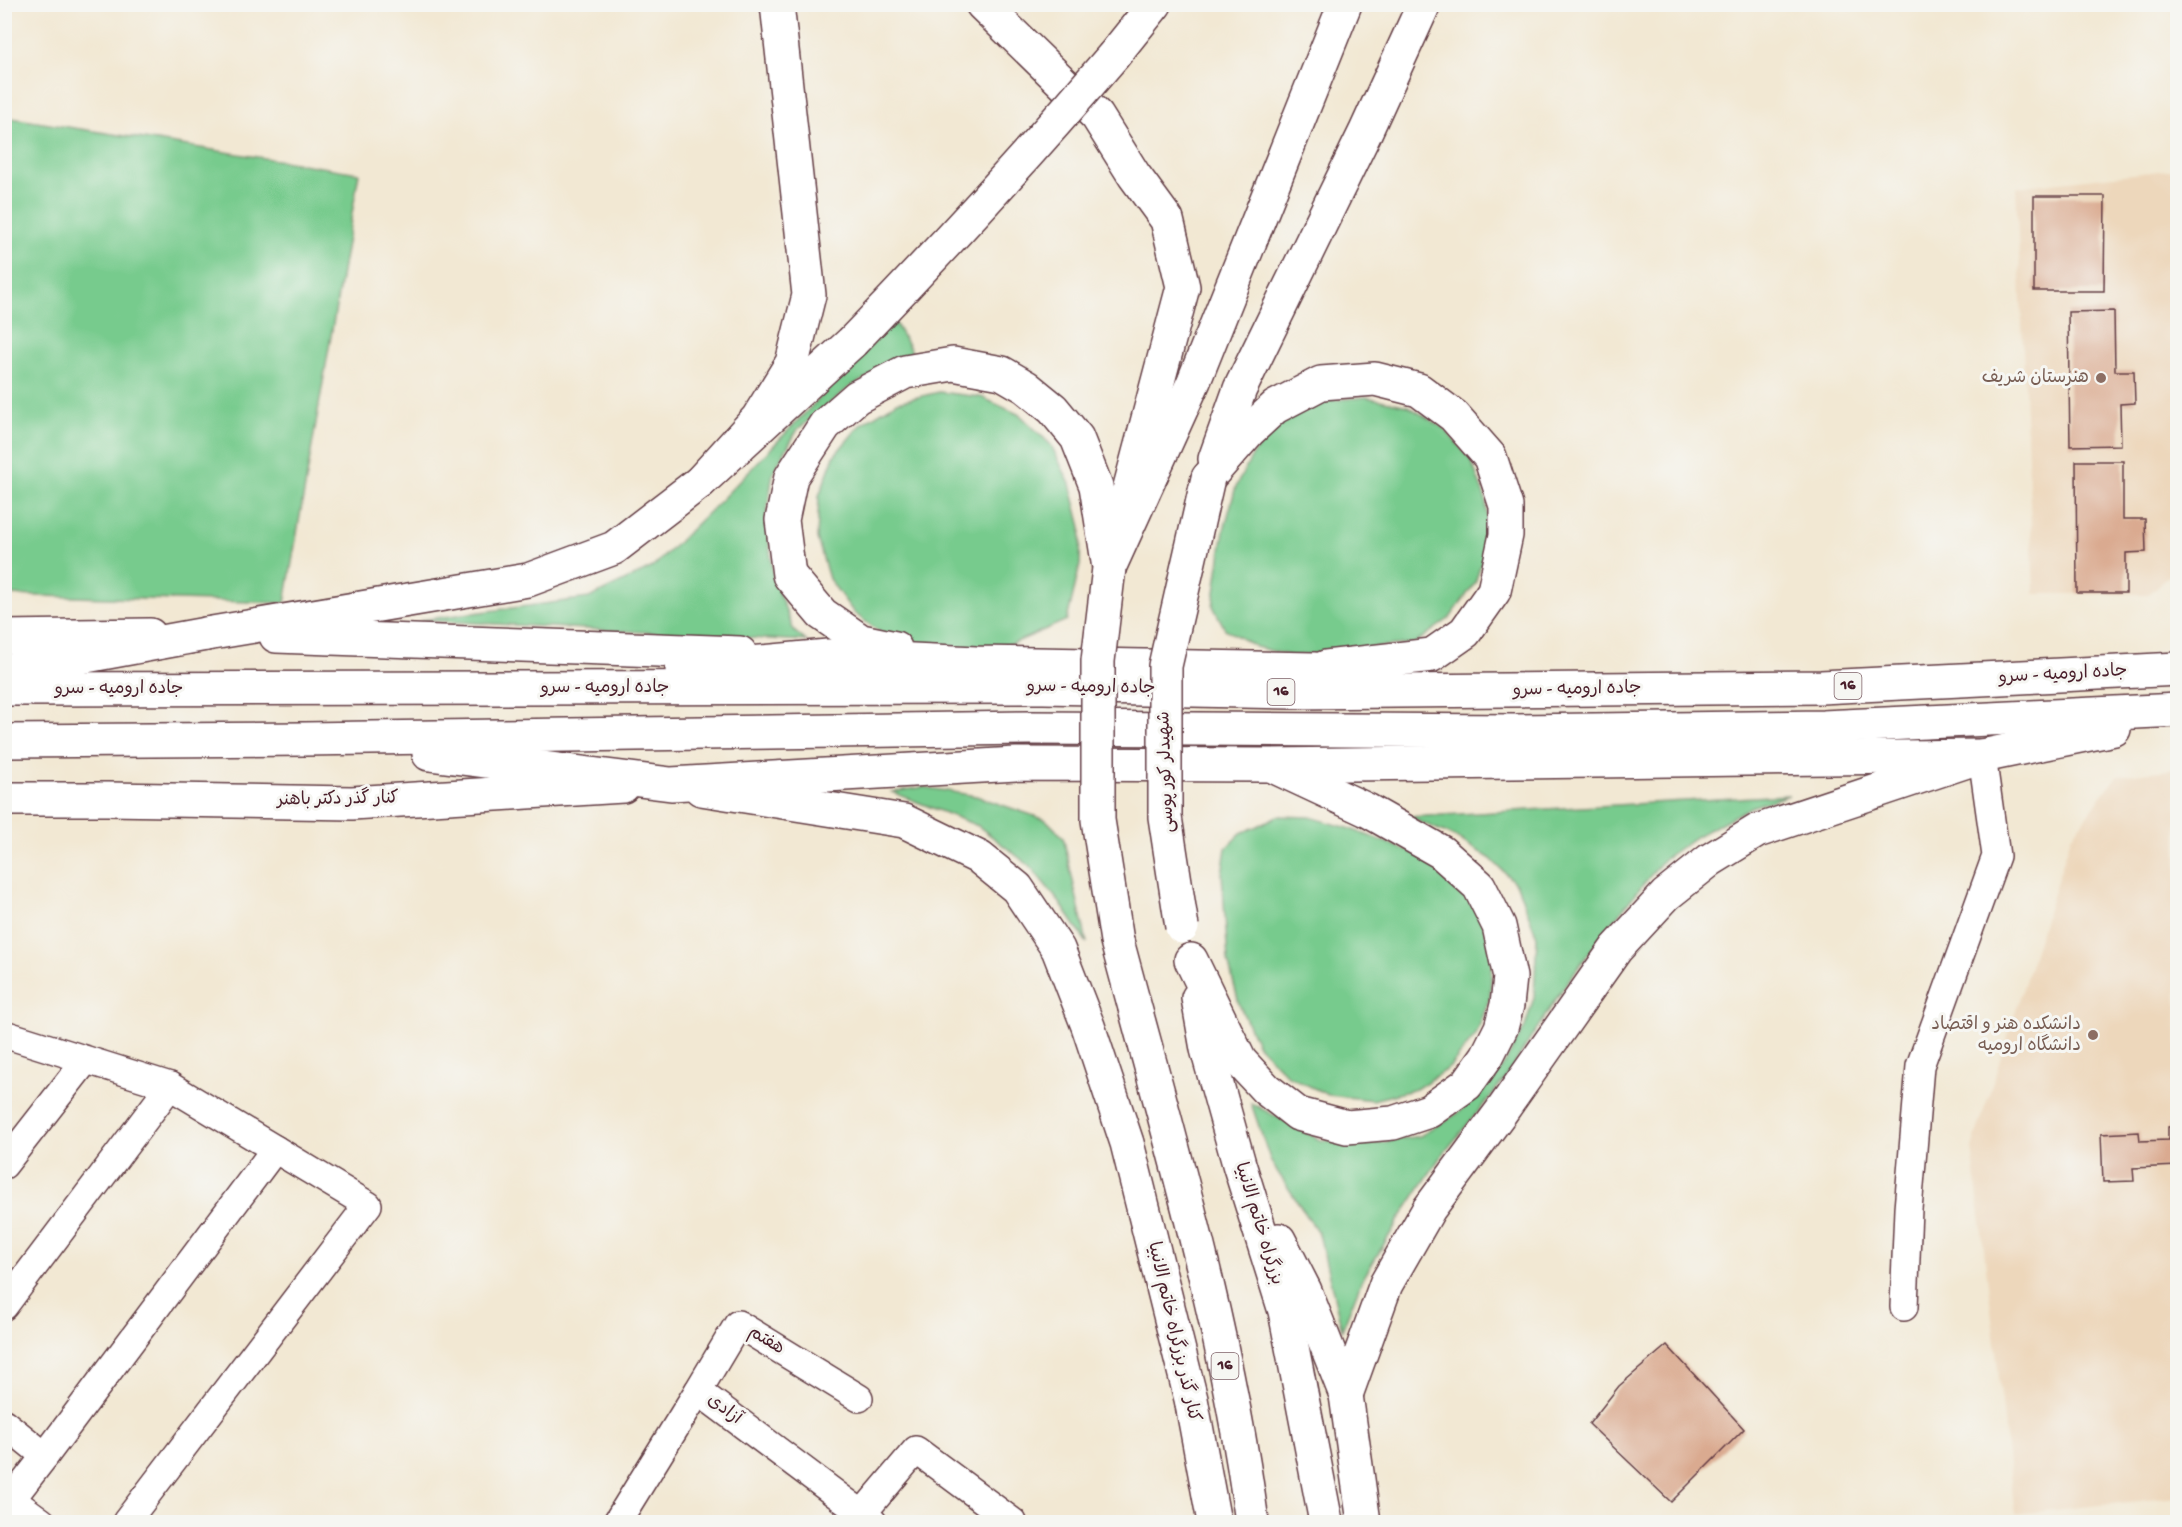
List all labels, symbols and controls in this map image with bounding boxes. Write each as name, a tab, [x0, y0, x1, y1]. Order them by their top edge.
place label: هنرستان شریف	[1982, 368, 2089, 389]
marker: هنرستان شریف	[2094, 371, 2108, 385]
street label: جاده ارومیه - سرو	[1997, 661, 2128, 689]
road number: 16	[1834, 673, 1862, 699]
street label: جاده ارومیه - سرو	[1025, 676, 1156, 700]
street label: جاده ارومیه - سرو	[540, 678, 669, 699]
street label: جاده ارومیه - سرو	[1511, 678, 1642, 702]
street label: جاده ارومیه - سرو	[54, 679, 183, 700]
road number: 16	[1268, 679, 1294, 705]
street label: شهیدلر کور پوسی	[1154, 711, 1180, 833]
street label: کنار گذر دکتر باهنر	[275, 786, 399, 812]
place label: دانشکده هنر و اقتصاد دانشگاه ارومیه	[1931, 1015, 2081, 1057]
marker: دانشکده هنر و اقتصاد دانشگاه ارومیه	[2086, 1028, 2100, 1042]
street label: بزرگراه خاتم الانبیا	[1228, 1160, 1289, 1288]
street label: کنار گذر بزرگراه خاتم الانبیا	[1141, 1240, 1206, 1425]
street label: هفتم	[744, 1322, 788, 1361]
road number: 16	[1212, 1353, 1238, 1379]
street label: آزادی	[702, 1389, 747, 1431]

